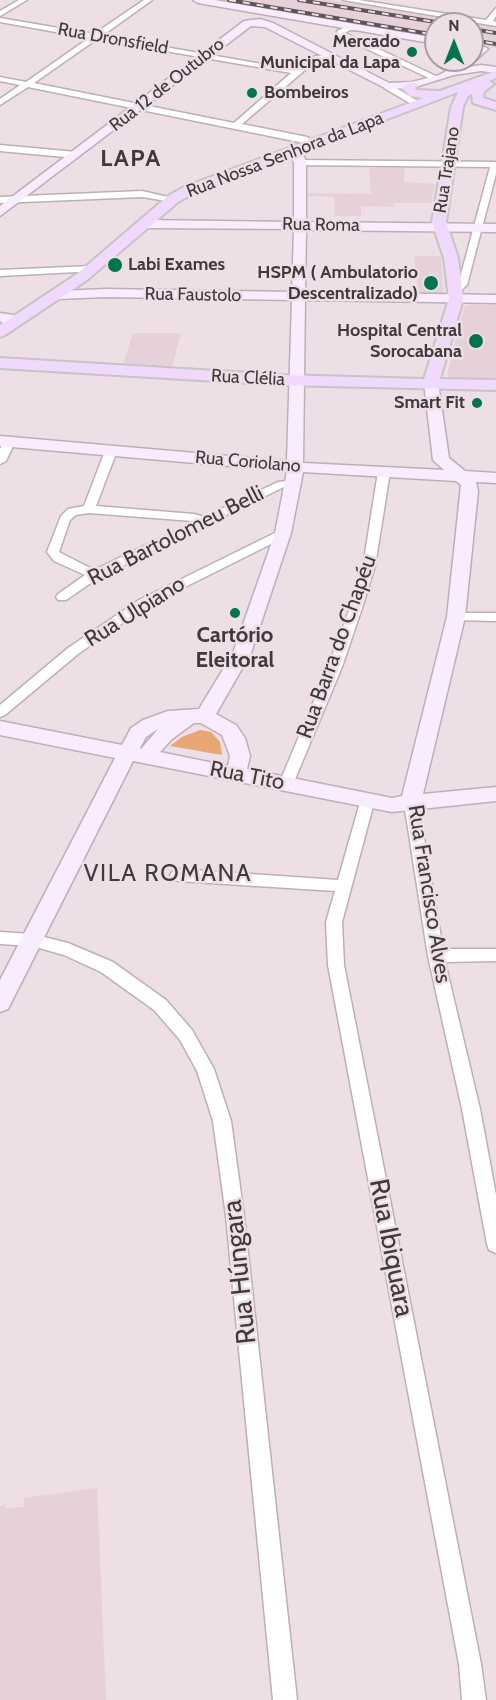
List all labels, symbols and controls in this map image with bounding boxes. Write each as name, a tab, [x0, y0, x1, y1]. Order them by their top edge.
north arrow	[424, 12, 484, 72]
text: N	[448, 16, 460, 35]
street label: Rua Dronsfield	[56, 19, 170, 59]
place label: Mercado Municipal da Lapa	[260, 31, 400, 74]
street label: Rua 12 de Outubro	[105, 34, 229, 136]
marker: Mercado Municipal da Lapa	[405, 45, 419, 59]
place label: Bombeiros	[264, 82, 349, 104]
marker: Bombeiros	[245, 86, 259, 100]
street label: Rua Nossa Senhora da Lapa	[183, 107, 387, 203]
street label: Rua Trajano	[429, 125, 465, 215]
district label: LAPA	[100, 145, 162, 173]
street label: Rua Roma	[282, 214, 360, 236]
place label: Labi Exames	[128, 254, 225, 276]
marker: Labi Exames	[106, 256, 124, 274]
place label: HSPM ( Ambulatorio Descentralizado)	[257, 262, 418, 304]
marker: HSPM ( Ambulatorio Descentralizado)	[422, 274, 440, 292]
street label: Rua Faustolo	[145, 283, 241, 307]
place label: Hospital Central Sorocabana	[337, 320, 462, 362]
marker: Hospital Central Sorocabana	[467, 332, 485, 350]
street label: Rua Clélia	[211, 365, 285, 391]
place label: Smart Fit	[394, 392, 465, 414]
marker: Smart Fit	[470, 396, 484, 410]
street label: Rua Coriolano	[194, 447, 302, 477]
street label: Rua Bartolomeu Belli	[84, 480, 268, 592]
street label: Rua Barra do Chapéu	[292, 552, 382, 742]
street label: Rua Ulpiano	[80, 571, 190, 653]
marker: Cartório Eleitoral	[228, 606, 242, 620]
place label: Cartório Eleitoral	[196, 623, 274, 674]
street label: Rua Tito	[207, 756, 287, 796]
street label: Rua Francisco Alves	[402, 803, 456, 985]
district label: VILA ROMANA	[84, 860, 252, 888]
street label: Rua Ibiquara	[362, 1176, 420, 1320]
street label: Rua Húngara	[216, 1198, 264, 1346]

